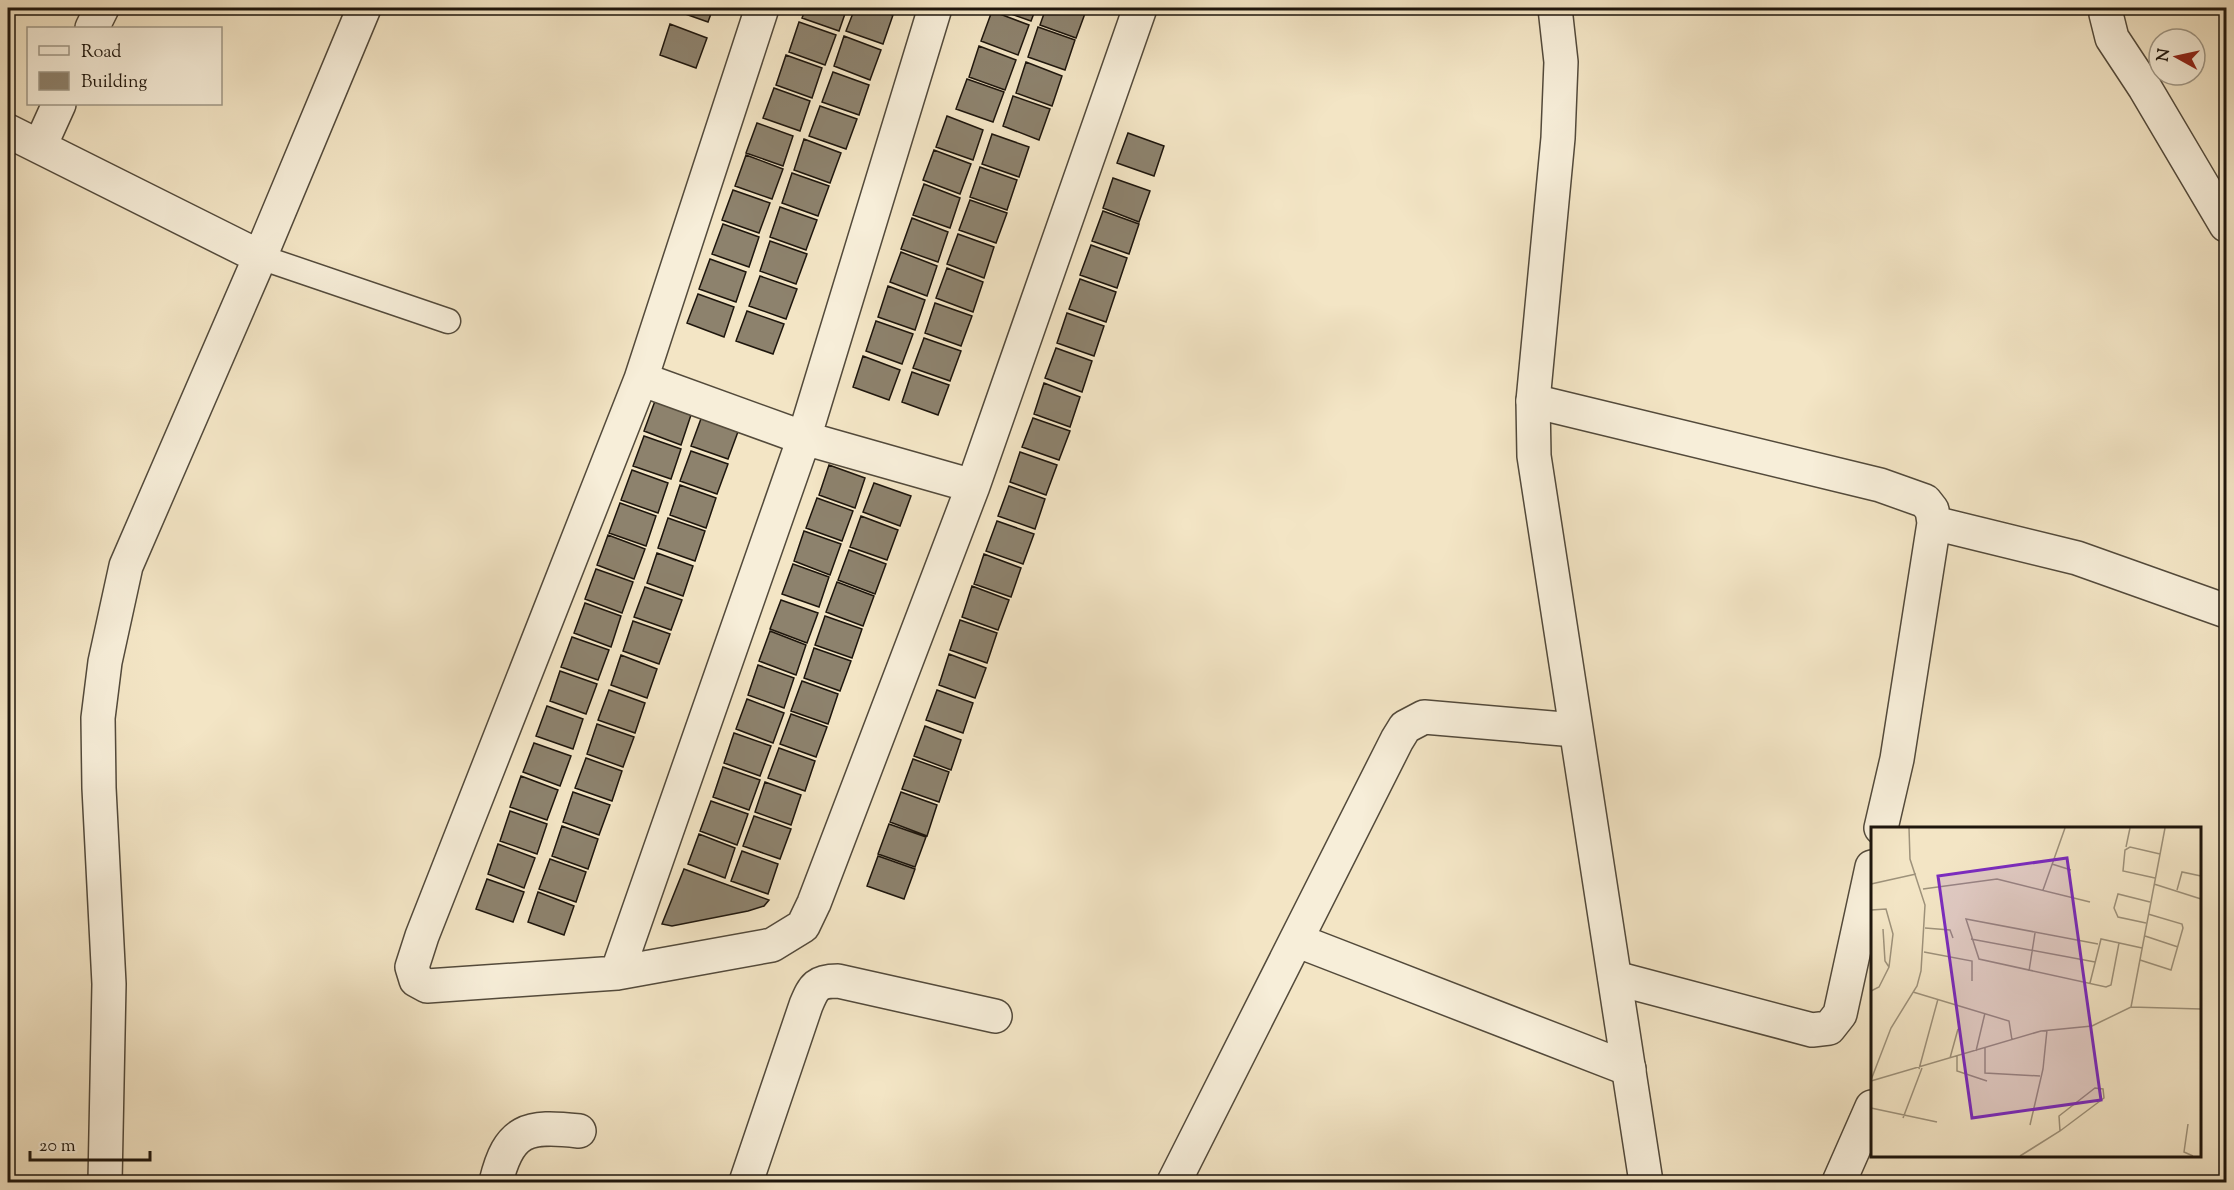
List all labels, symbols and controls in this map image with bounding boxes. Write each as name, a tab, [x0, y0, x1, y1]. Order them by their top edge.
legend	[27, 27, 222, 105]
north arrow	[2147, 27, 2207, 87]
text: Road	[81, 40, 121, 66]
text: N	[2152, 47, 2177, 63]
text: Building	[81, 70, 147, 96]
inset map	[1871, 827, 2201, 1157]
scale bar	[30, 1124, 150, 1162]
text: 20 m	[39, 1134, 76, 1160]

